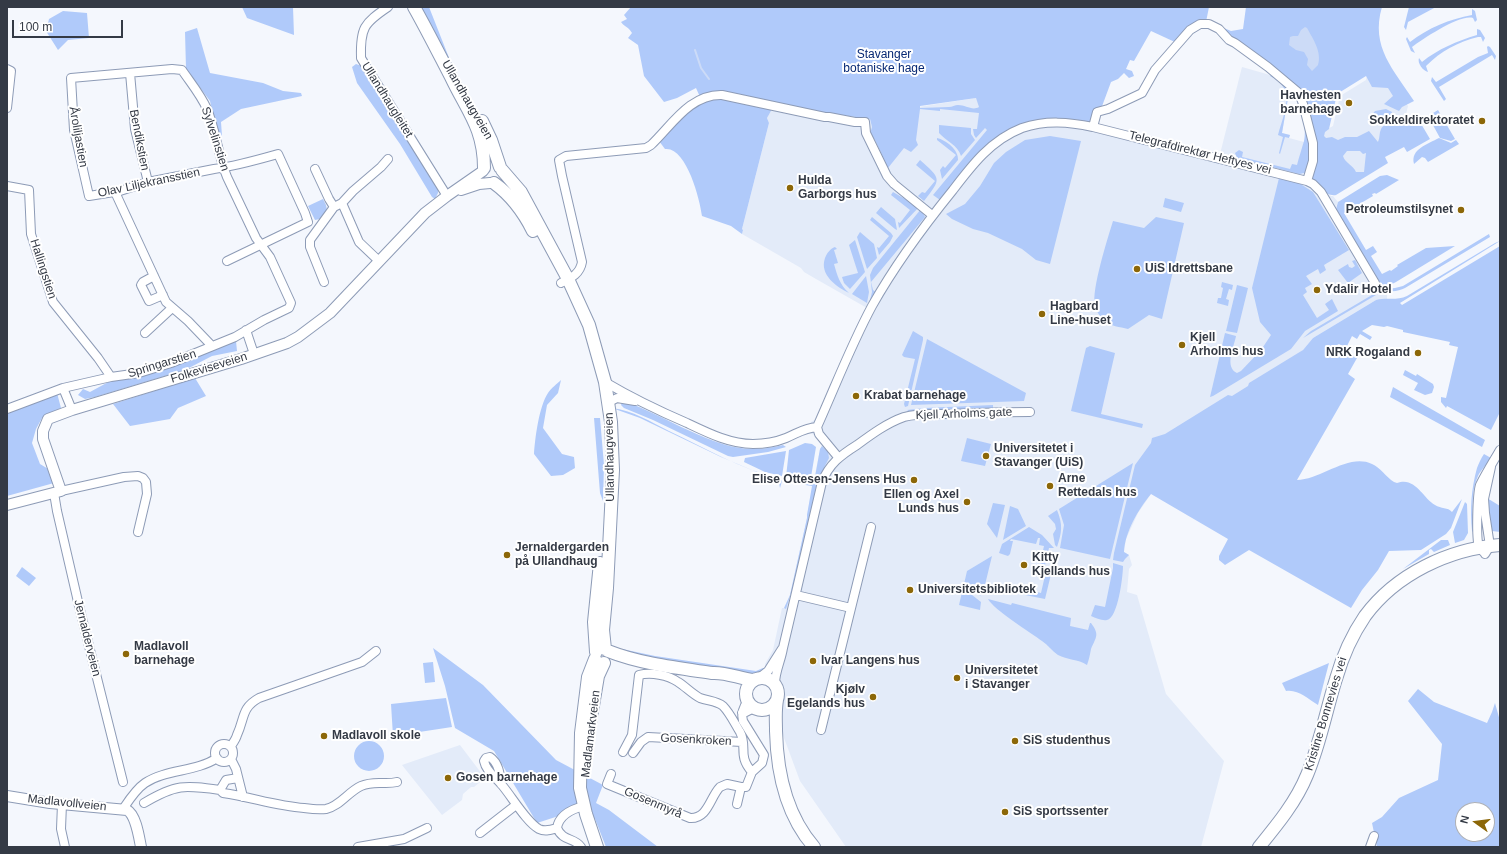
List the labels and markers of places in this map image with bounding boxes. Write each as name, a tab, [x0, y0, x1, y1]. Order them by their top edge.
place label: Havhesten barnehage	[1280, 89, 1341, 117]
marker: Havhesten barnehage	[1344, 98, 1354, 108]
place label: Sokkeldirektoratet	[1369, 114, 1474, 128]
marker: Sokkeldirektoratet	[1477, 116, 1487, 126]
place label: Hulda Garborgs hus	[798, 174, 877, 202]
marker: Hulda Garborgs hus	[785, 183, 795, 193]
place label: Petroleumstilsynet	[1346, 203, 1453, 217]
marker: Petroleumstilsynet	[1456, 205, 1466, 215]
place label: UiS Idrettsbane	[1145, 262, 1233, 276]
marker: UiS Idrettsbane	[1132, 264, 1142, 274]
place label: Ydalir Hotel	[1325, 283, 1392, 297]
marker: Ydalir Hotel	[1312, 285, 1322, 295]
place label: Hagbard Line-huset	[1050, 300, 1111, 328]
marker: Hagbard Line-huset	[1037, 309, 1047, 319]
place label: Kjell Arholms hus	[1190, 331, 1263, 359]
marker: Kjell Arholms hus	[1177, 340, 1187, 350]
place label: NRK Rogaland	[1326, 346, 1410, 360]
marker: NRK Rogaland	[1413, 348, 1423, 358]
place label: Krabat barnehage	[864, 389, 966, 403]
marker: Krabat barnehage	[851, 391, 861, 401]
place label: Universitetet i Stavanger (UiS)	[994, 442, 1083, 470]
marker: Universitetet i Stavanger (UiS)	[981, 451, 991, 461]
place label: Arne Rettedals hus	[1058, 472, 1137, 500]
place label: Elise Ottesen-Jensens Hus	[752, 473, 906, 487]
marker: Elise Ottesen-Jensens Hus	[909, 475, 919, 485]
marker: Arne Rettedals hus	[1045, 481, 1055, 491]
place label: Ellen og Axel Lunds hus	[884, 488, 959, 516]
marker: Ellen og Axel Lunds hus	[962, 497, 972, 507]
place label: Jernaldergarden på Ullandhaug	[515, 541, 609, 569]
marker: Jernaldergarden på Ullandhaug	[502, 550, 512, 560]
place label: Kitty Kjellands hus	[1032, 551, 1110, 579]
marker: Kitty Kjellands hus	[1019, 560, 1029, 570]
place label: Universitetsbibliotek	[918, 583, 1036, 597]
marker: Universitetsbibliotek	[905, 585, 915, 595]
place label: Madlavoll barnehage	[134, 640, 195, 668]
marker: Madlavoll barnehage	[121, 649, 131, 659]
place label: Ivar Langens hus	[821, 654, 920, 668]
marker: Ivar Langens hus	[808, 656, 818, 666]
place label: Universitetet i Stavanger	[965, 664, 1038, 692]
marker: Universitetet i Stavanger	[952, 673, 962, 683]
place label: Kjølv Egelands hus	[787, 683, 865, 711]
marker: Kjølv Egelands hus	[868, 692, 878, 702]
place label: Madlavoll skole	[332, 729, 421, 743]
marker: Madlavoll skole	[319, 731, 329, 741]
place label: SiS studenthus	[1023, 734, 1110, 748]
marker: SiS studenthus	[1010, 736, 1020, 746]
place label: Gosen barnehage	[456, 771, 557, 785]
marker: Gosen barnehage	[443, 773, 453, 783]
place label: SiS sportssenter	[1013, 805, 1108, 819]
marker: SiS sportssenter	[1000, 807, 1010, 817]

